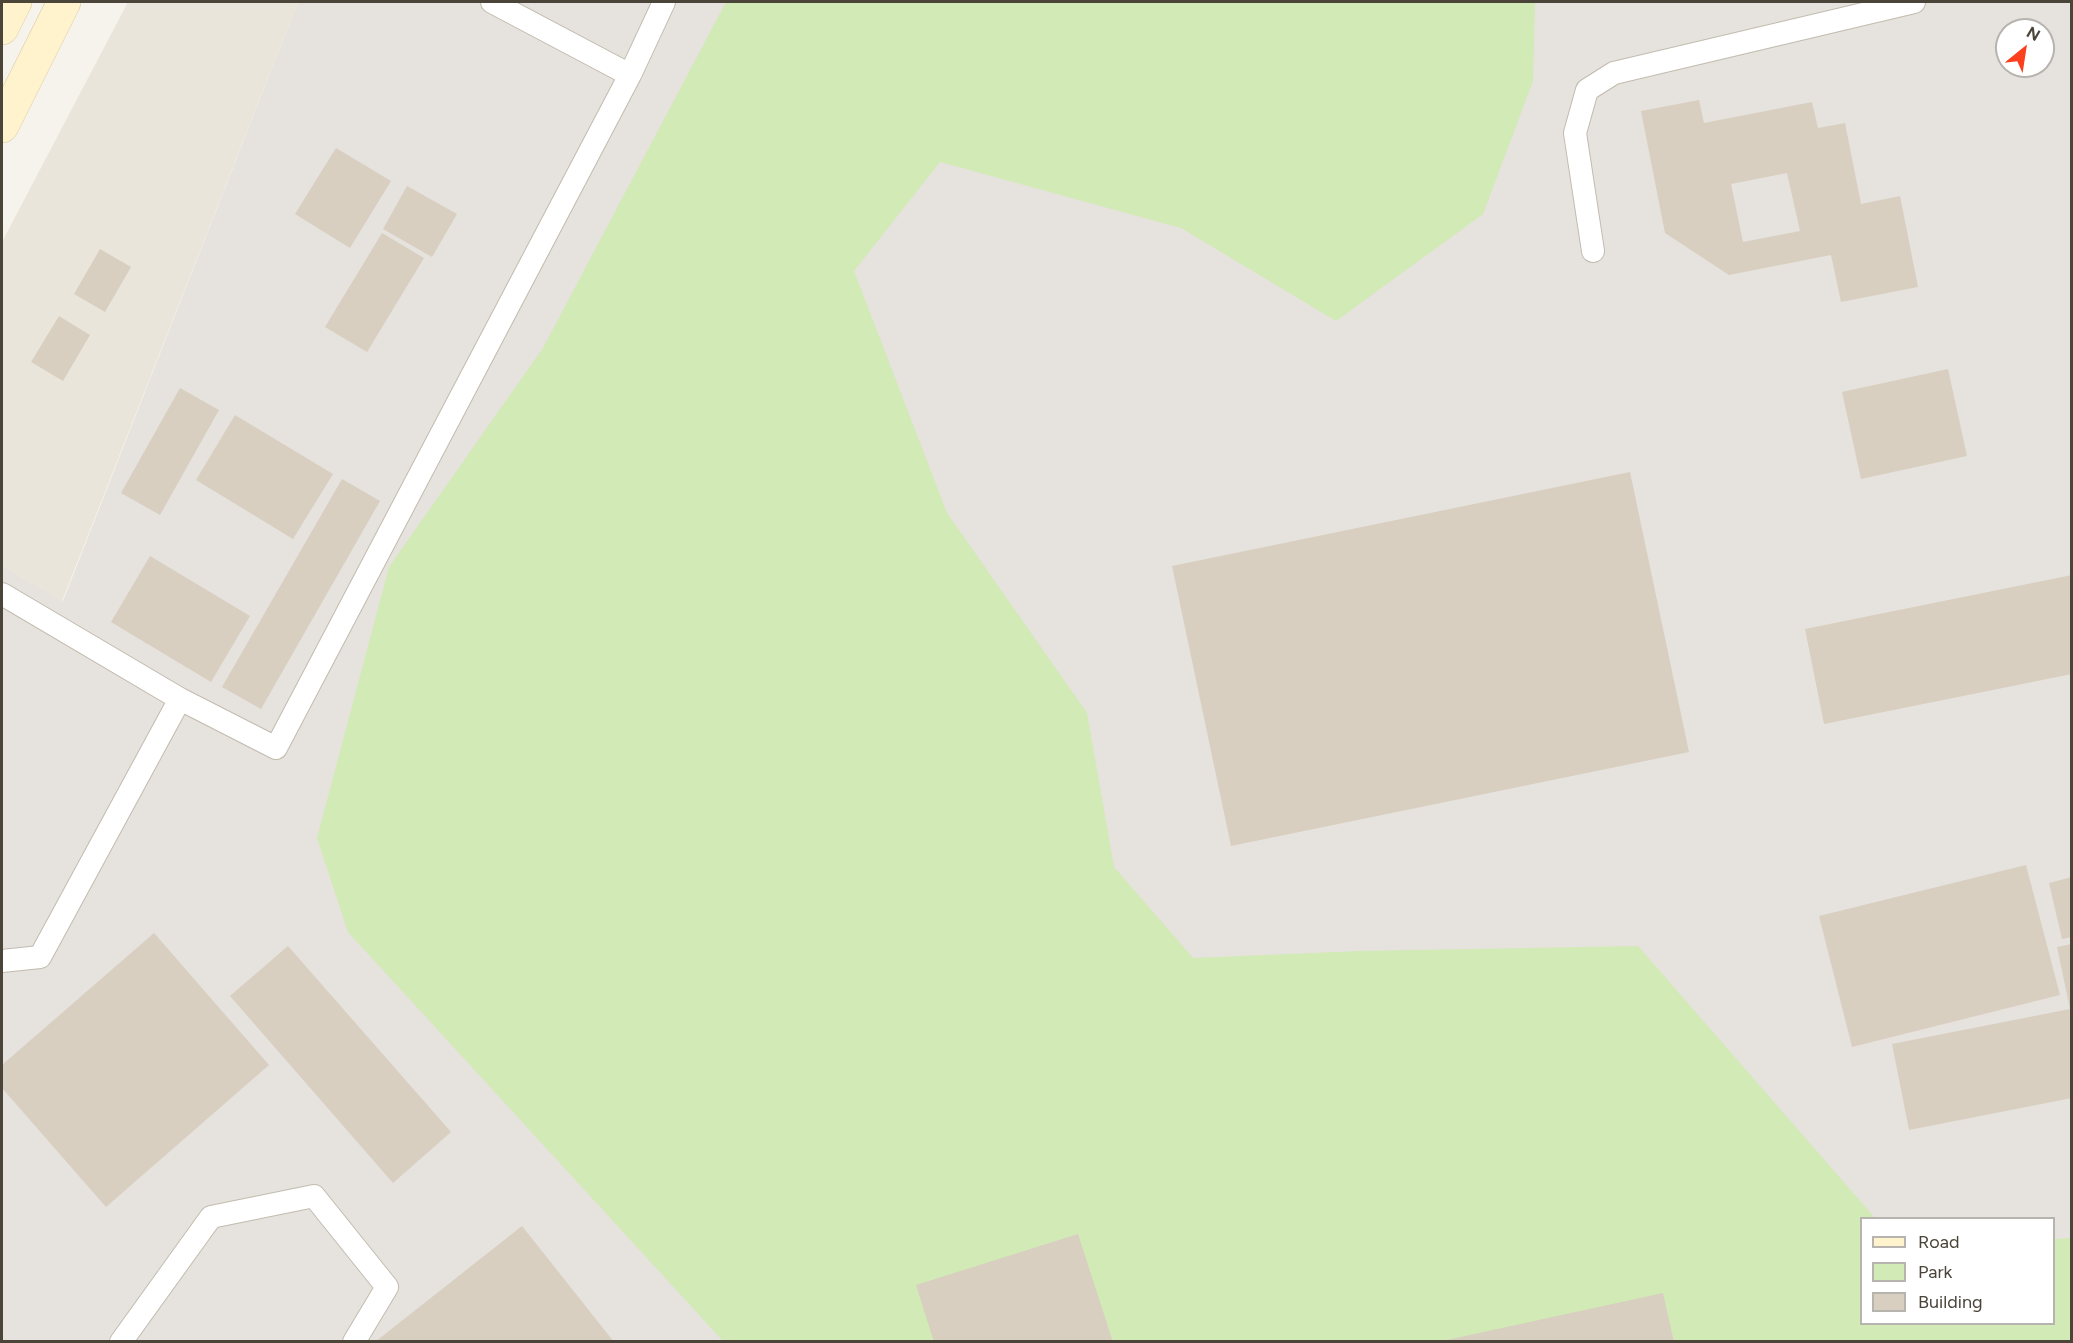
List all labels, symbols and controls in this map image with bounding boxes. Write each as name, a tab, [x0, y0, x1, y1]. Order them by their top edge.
north arrow	[1995, 18, 2055, 78]
text: N	[2023, 22, 2043, 45]
legend	[1860, 1217, 2055, 1325]
text: Road	[1918, 1231, 1959, 1253]
text: Park	[1918, 1261, 1952, 1283]
text: Building	[1918, 1291, 1983, 1313]

